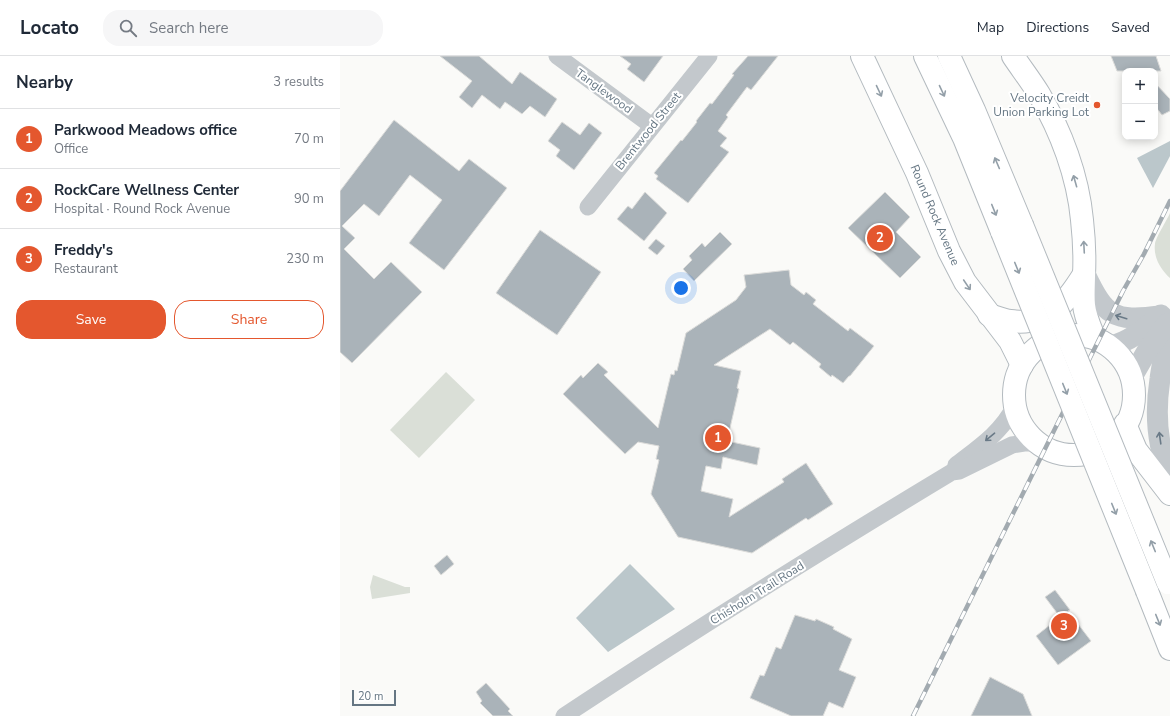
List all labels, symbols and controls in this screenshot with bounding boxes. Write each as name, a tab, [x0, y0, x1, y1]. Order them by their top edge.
search box	[103, 10, 383, 46]
text: Locato	[20, 15, 79, 41]
icon: search	[117, 17, 139, 39]
text: Search here	[149, 18, 229, 38]
text: Map	[977, 18, 1004, 37]
text: Directions	[1026, 18, 1089, 37]
text: Saved	[1111, 18, 1150, 37]
street label: Tanglewood	[572, 65, 636, 117]
map controls	[1122, 68, 1158, 140]
button: +	[1122, 68, 1158, 104]
text: Nearby	[16, 71, 73, 94]
text: 3 results	[273, 73, 324, 91]
one-way arrow	[876, 85, 883, 97]
one-way arrow	[939, 85, 946, 97]
street label: Brentwood Street	[612, 88, 685, 173]
place label: Velocity Creidt Union Parking Lot	[993, 90, 1090, 120]
marker: Velocity Creidt Union Parking Lot	[1092, 100, 1102, 110]
button: −	[1122, 104, 1158, 140]
text: Parkwood Meadows office	[54, 120, 237, 140]
text: 1	[25, 130, 33, 148]
text: 70 m	[294, 130, 324, 148]
text: Office	[54, 140, 88, 158]
one-way arrow	[992, 157, 1000, 169]
street label: Round Rock Avenue	[906, 162, 964, 268]
one-way arrow	[1071, 175, 1078, 188]
text: RockCare Wellness Center	[54, 180, 239, 200]
text: 2	[25, 190, 33, 208]
text: 90 m	[294, 190, 324, 208]
text: Hospital · Round Rock Avenue	[54, 200, 230, 218]
one-way arrow	[990, 204, 998, 216]
pin: 2	[867, 223, 893, 253]
text: Freddy's	[54, 240, 113, 260]
one-way arrow	[1080, 241, 1088, 254]
text: 3	[25, 250, 33, 268]
text: 230 m	[286, 250, 324, 268]
text: Restaurant	[54, 260, 118, 278]
one-way arrow	[1014, 261, 1021, 273]
your location	[671, 278, 691, 298]
one-way arrow	[963, 279, 971, 290]
button: Save	[16, 300, 166, 339]
button: Share	[174, 300, 324, 339]
one-way arrow	[1115, 313, 1128, 320]
one-way arrow	[1062, 382, 1070, 394]
pin: 1	[705, 423, 731, 453]
one-way arrow	[1156, 432, 1164, 445]
one-way arrow	[985, 433, 995, 442]
one-way arrow	[1110, 503, 1118, 515]
one-way arrow	[1149, 541, 1157, 553]
street label: Chisholm Trail Road	[707, 558, 807, 628]
pin: 3	[1051, 611, 1077, 641]
one-way arrow	[1155, 613, 1163, 625]
scale bar	[352, 688, 396, 707]
text: 20 m	[358, 689, 383, 704]

